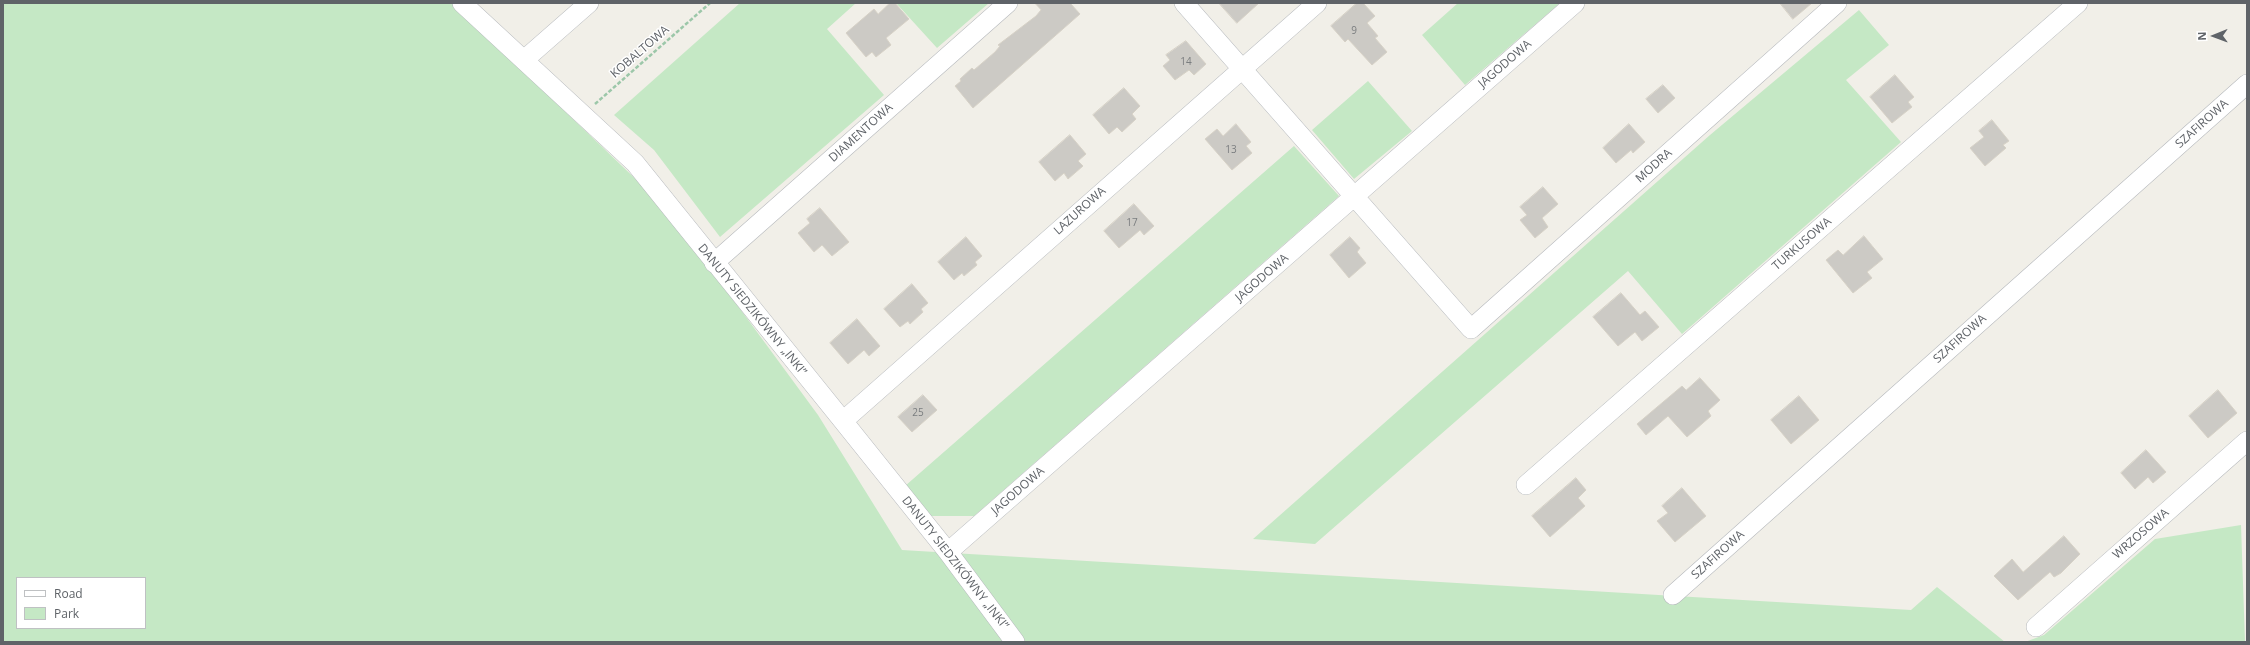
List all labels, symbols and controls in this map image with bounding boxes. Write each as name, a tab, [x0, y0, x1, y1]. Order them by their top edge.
north arrow	[2194, 16, 2234, 56]
street label: KOBALTOWA	[608, 23, 672, 81]
house number: 9	[1351, 25, 1357, 37]
text: N	[2194, 32, 2209, 41]
street label: JAGODOWA	[1476, 37, 1534, 91]
house number: 14	[1180, 56, 1192, 68]
street label: SZAFIROWA	[2173, 97, 2231, 151]
street label: DIAMENTOWA	[826, 101, 896, 165]
house number: 13	[1225, 144, 1237, 156]
street label: MODRA	[1633, 146, 1675, 186]
street label: LAZUROWA	[1051, 184, 1109, 238]
street label: TURKUSOWA	[1770, 214, 1834, 274]
house number: 17	[1126, 217, 1138, 229]
street label: DANUTY SIEDZIKÓWNY „INKI”	[695, 241, 809, 379]
street label: JAGODOWA	[1233, 251, 1291, 305]
street label: SZAFIROWA	[1931, 312, 1989, 366]
house number: 25	[912, 407, 924, 419]
street label: JAGODOWA	[989, 464, 1047, 518]
street label: DANUTY SIEDZIKÓWNY „INKI”	[899, 494, 1011, 632]
street label: WRZOSOWA	[2110, 506, 2172, 562]
street label: SZAFIROWA	[1689, 528, 1747, 582]
legend	[16, 577, 146, 629]
text: Road	[54, 585, 83, 602]
text: Park	[54, 605, 79, 622]

